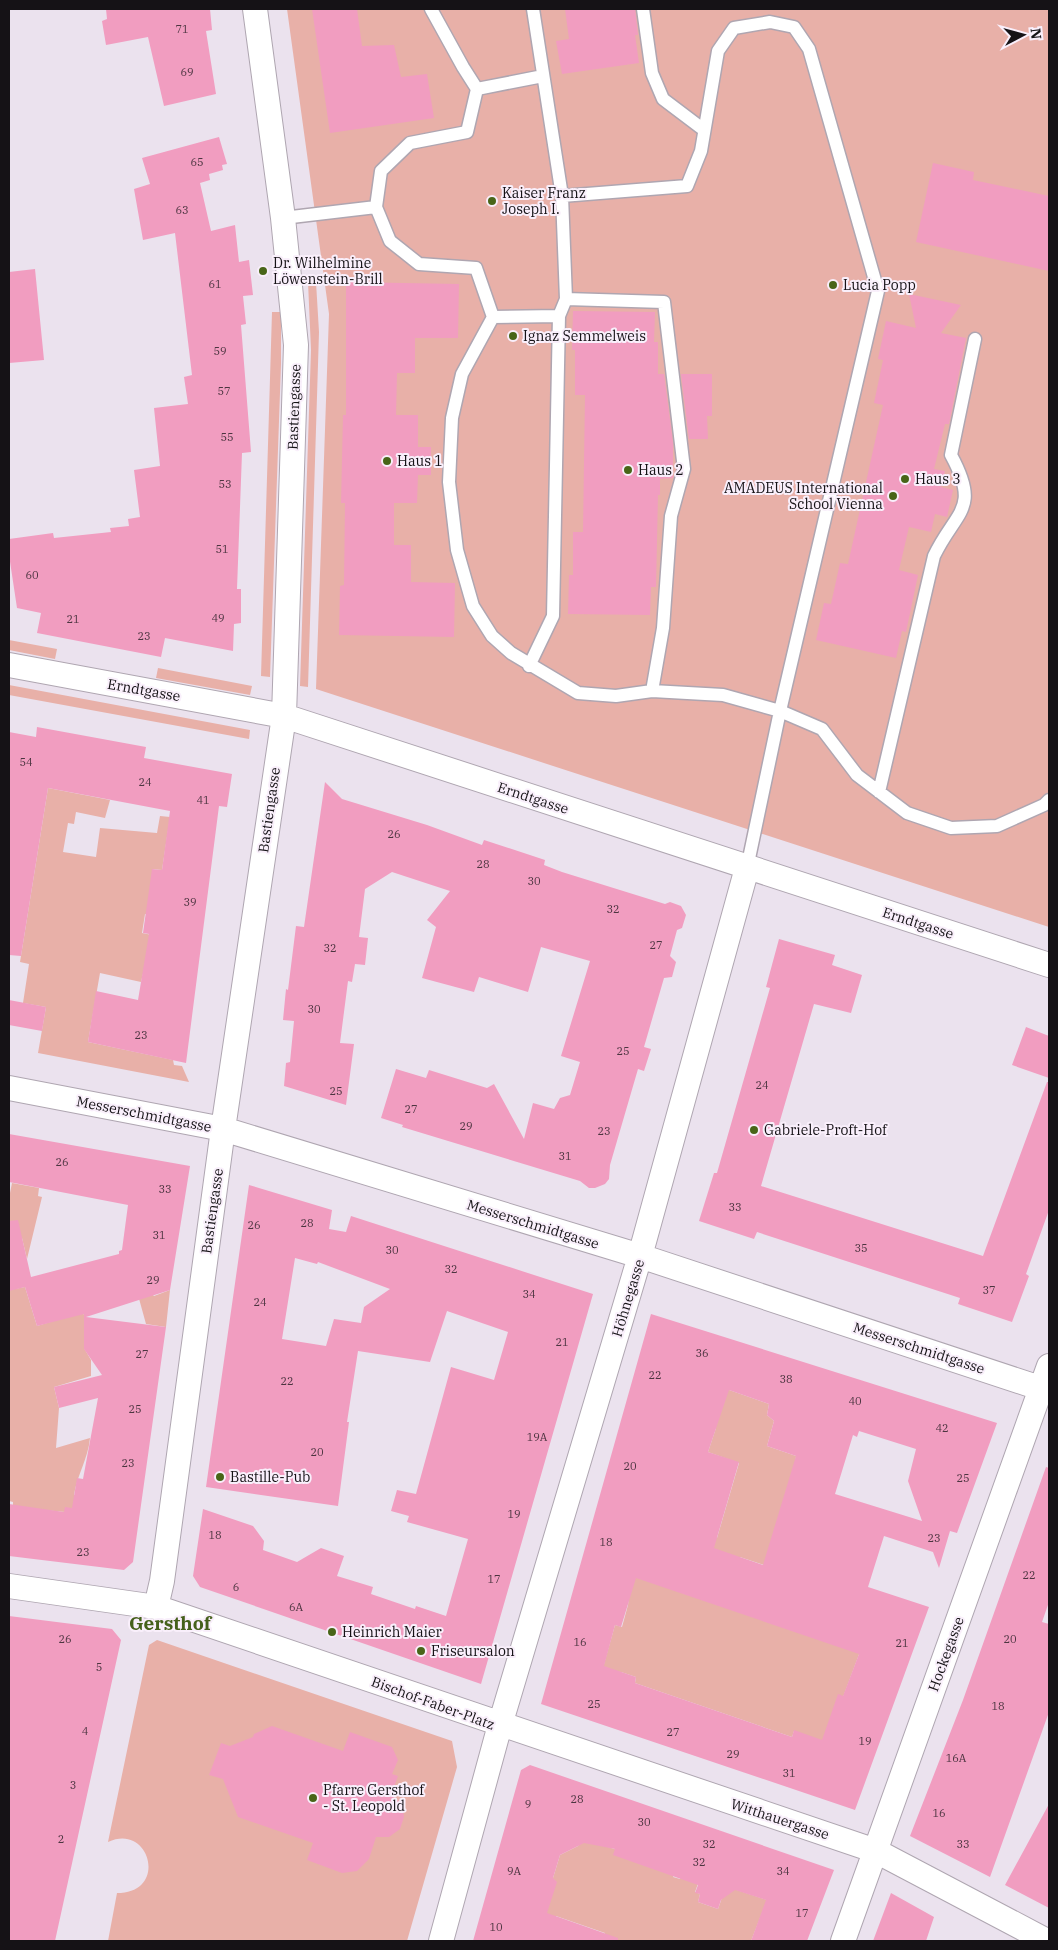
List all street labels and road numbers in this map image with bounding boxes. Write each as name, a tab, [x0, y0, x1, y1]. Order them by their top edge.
street label: Bastiengasse	[284, 364, 304, 450]
street label: Erndtgasse	[106, 675, 182, 705]
street label: Bastiengasse	[254, 766, 284, 854]
street label: Erndtgasse	[495, 778, 571, 818]
street label: Erndtgasse	[880, 903, 956, 943]
street label: Messerschmidtgasse	[75, 1092, 213, 1136]
street label: Bastiengasse	[197, 1167, 227, 1255]
street label: Messerschmidtgasse	[465, 1195, 601, 1253]
street label: Höhnegasse	[608, 1257, 648, 1339]
street label: Messerschmidtgasse	[851, 1318, 987, 1378]
street label: Hockegasse	[924, 1614, 968, 1694]
street label: Bischof-Faber-Platz	[369, 1672, 497, 1734]
street label: Witthauergasse	[728, 1795, 832, 1843]

